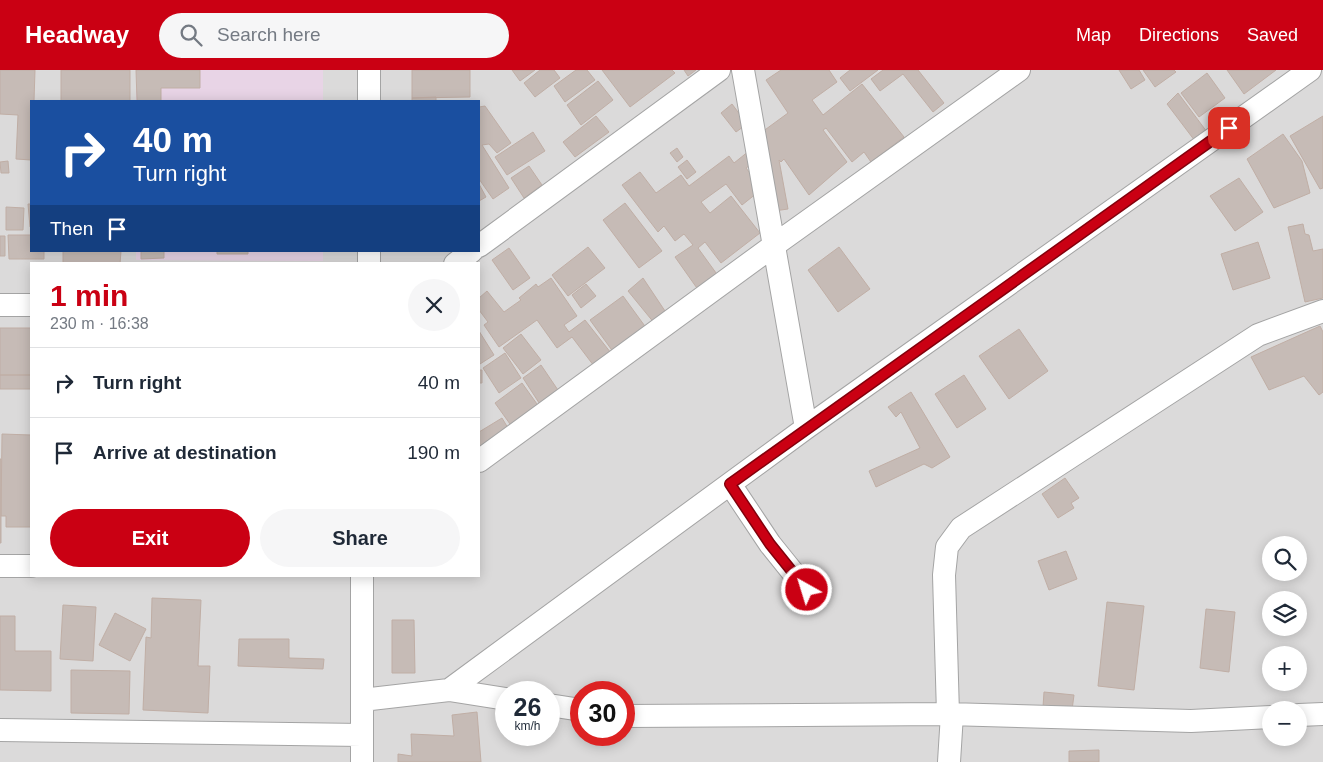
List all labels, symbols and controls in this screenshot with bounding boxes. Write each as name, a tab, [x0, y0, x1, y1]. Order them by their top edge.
search box	[159, 13, 509, 58]
text: Headway	[25, 21, 129, 48]
icon: search	[177, 21, 205, 49]
text: Search here	[217, 24, 321, 45]
text: Map	[1076, 25, 1111, 45]
text: Directions	[1139, 25, 1219, 45]
text: Saved	[1247, 25, 1298, 45]
pin	[1208, 107, 1250, 149]
icon: arrive	[1215, 114, 1243, 142]
icon: right	[50, 120, 115, 185]
text: 40 m	[133, 120, 213, 159]
text: Turn right	[133, 161, 226, 186]
icon: arrive	[103, 215, 131, 243]
text: Then	[50, 218, 93, 239]
text: 1 min	[50, 279, 128, 312]
button: close	[408, 279, 460, 331]
text: 230 m · 16:38	[50, 315, 149, 332]
icon: right	[50, 369, 78, 397]
text: Turn right	[93, 372, 181, 393]
text: 40 m	[418, 372, 460, 393]
icon: arrive	[50, 439, 78, 467]
text: Arrive at destination	[93, 442, 277, 463]
text: 190 m	[407, 442, 460, 463]
button: Exit	[50, 509, 250, 567]
button: Share	[260, 509, 460, 567]
map controls	[1262, 536, 1307, 746]
button: search	[1262, 536, 1307, 581]
position arrow	[780, 563, 832, 615]
button: layers	[1262, 591, 1307, 636]
button: +	[1262, 646, 1307, 691]
speed limit sign: 30	[570, 681, 635, 746]
text: 26	[514, 693, 541, 721]
button: −	[1262, 701, 1307, 746]
text: km/h	[514, 719, 541, 733]

